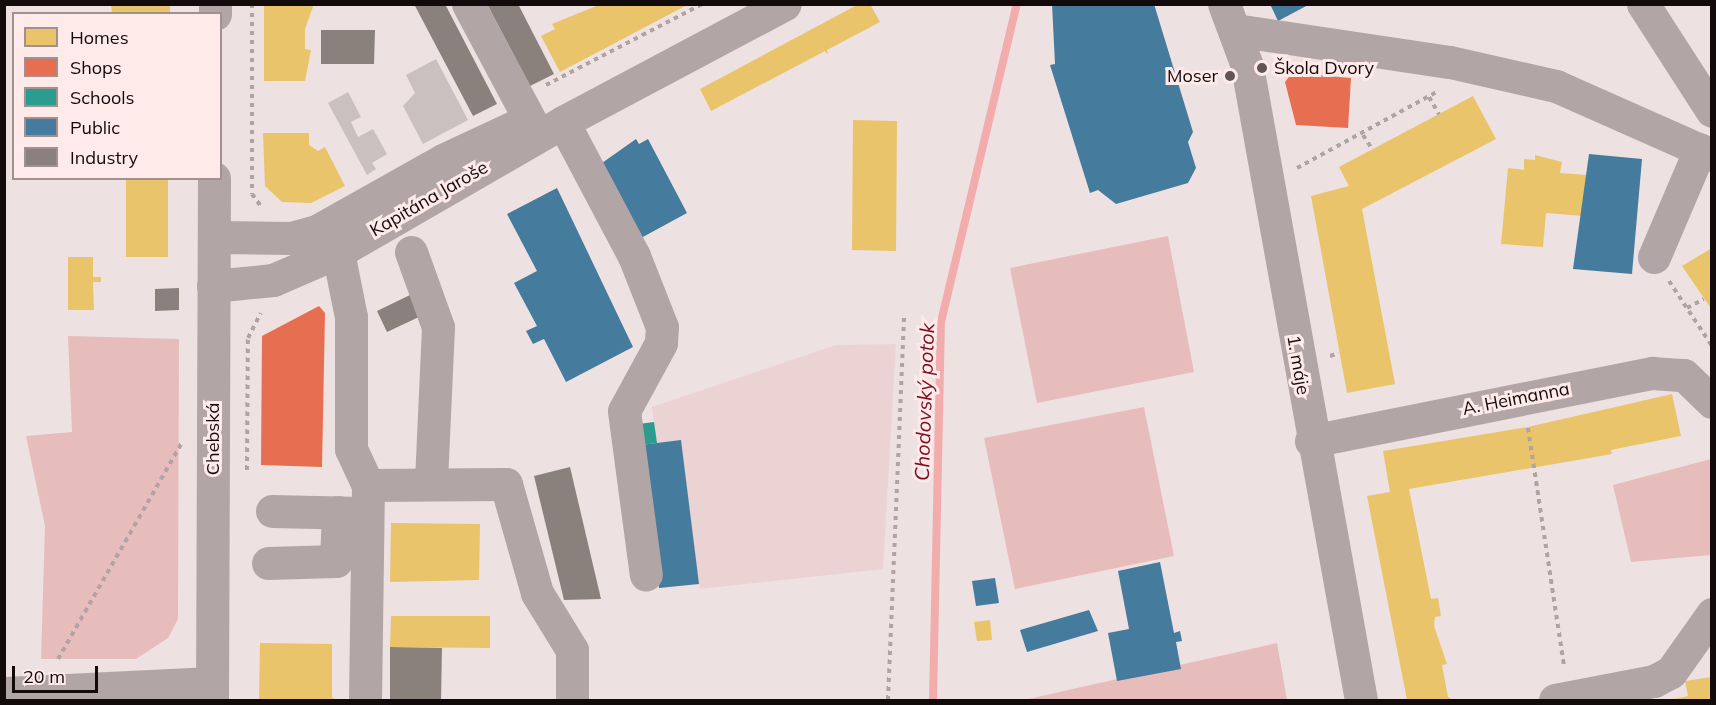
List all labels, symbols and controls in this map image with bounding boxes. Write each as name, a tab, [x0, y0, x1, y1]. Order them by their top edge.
legend	[12, 12, 222, 180]
text: Homes	[70, 26, 129, 49]
text: Shops	[70, 56, 122, 79]
place label: Škola Dvory	[1274, 57, 1374, 79]
marker: Škola Dvory	[1255, 61, 1269, 75]
place label: Moser	[1167, 65, 1218, 87]
marker: Moser	[1223, 69, 1237, 83]
text: Schools	[70, 86, 134, 109]
text: Public	[70, 116, 120, 139]
text: Industry	[70, 146, 138, 169]
street label: Kapitána Jaroše	[366, 157, 492, 241]
water label: Chodovský potok	[909, 323, 939, 481]
street label: 1. máje	[1282, 333, 1314, 397]
street label: A. Heimanna	[1461, 378, 1571, 420]
street label: Chebská	[202, 403, 224, 475]
scale bar	[15, 654, 100, 692]
text: 20 m	[23, 665, 65, 688]

